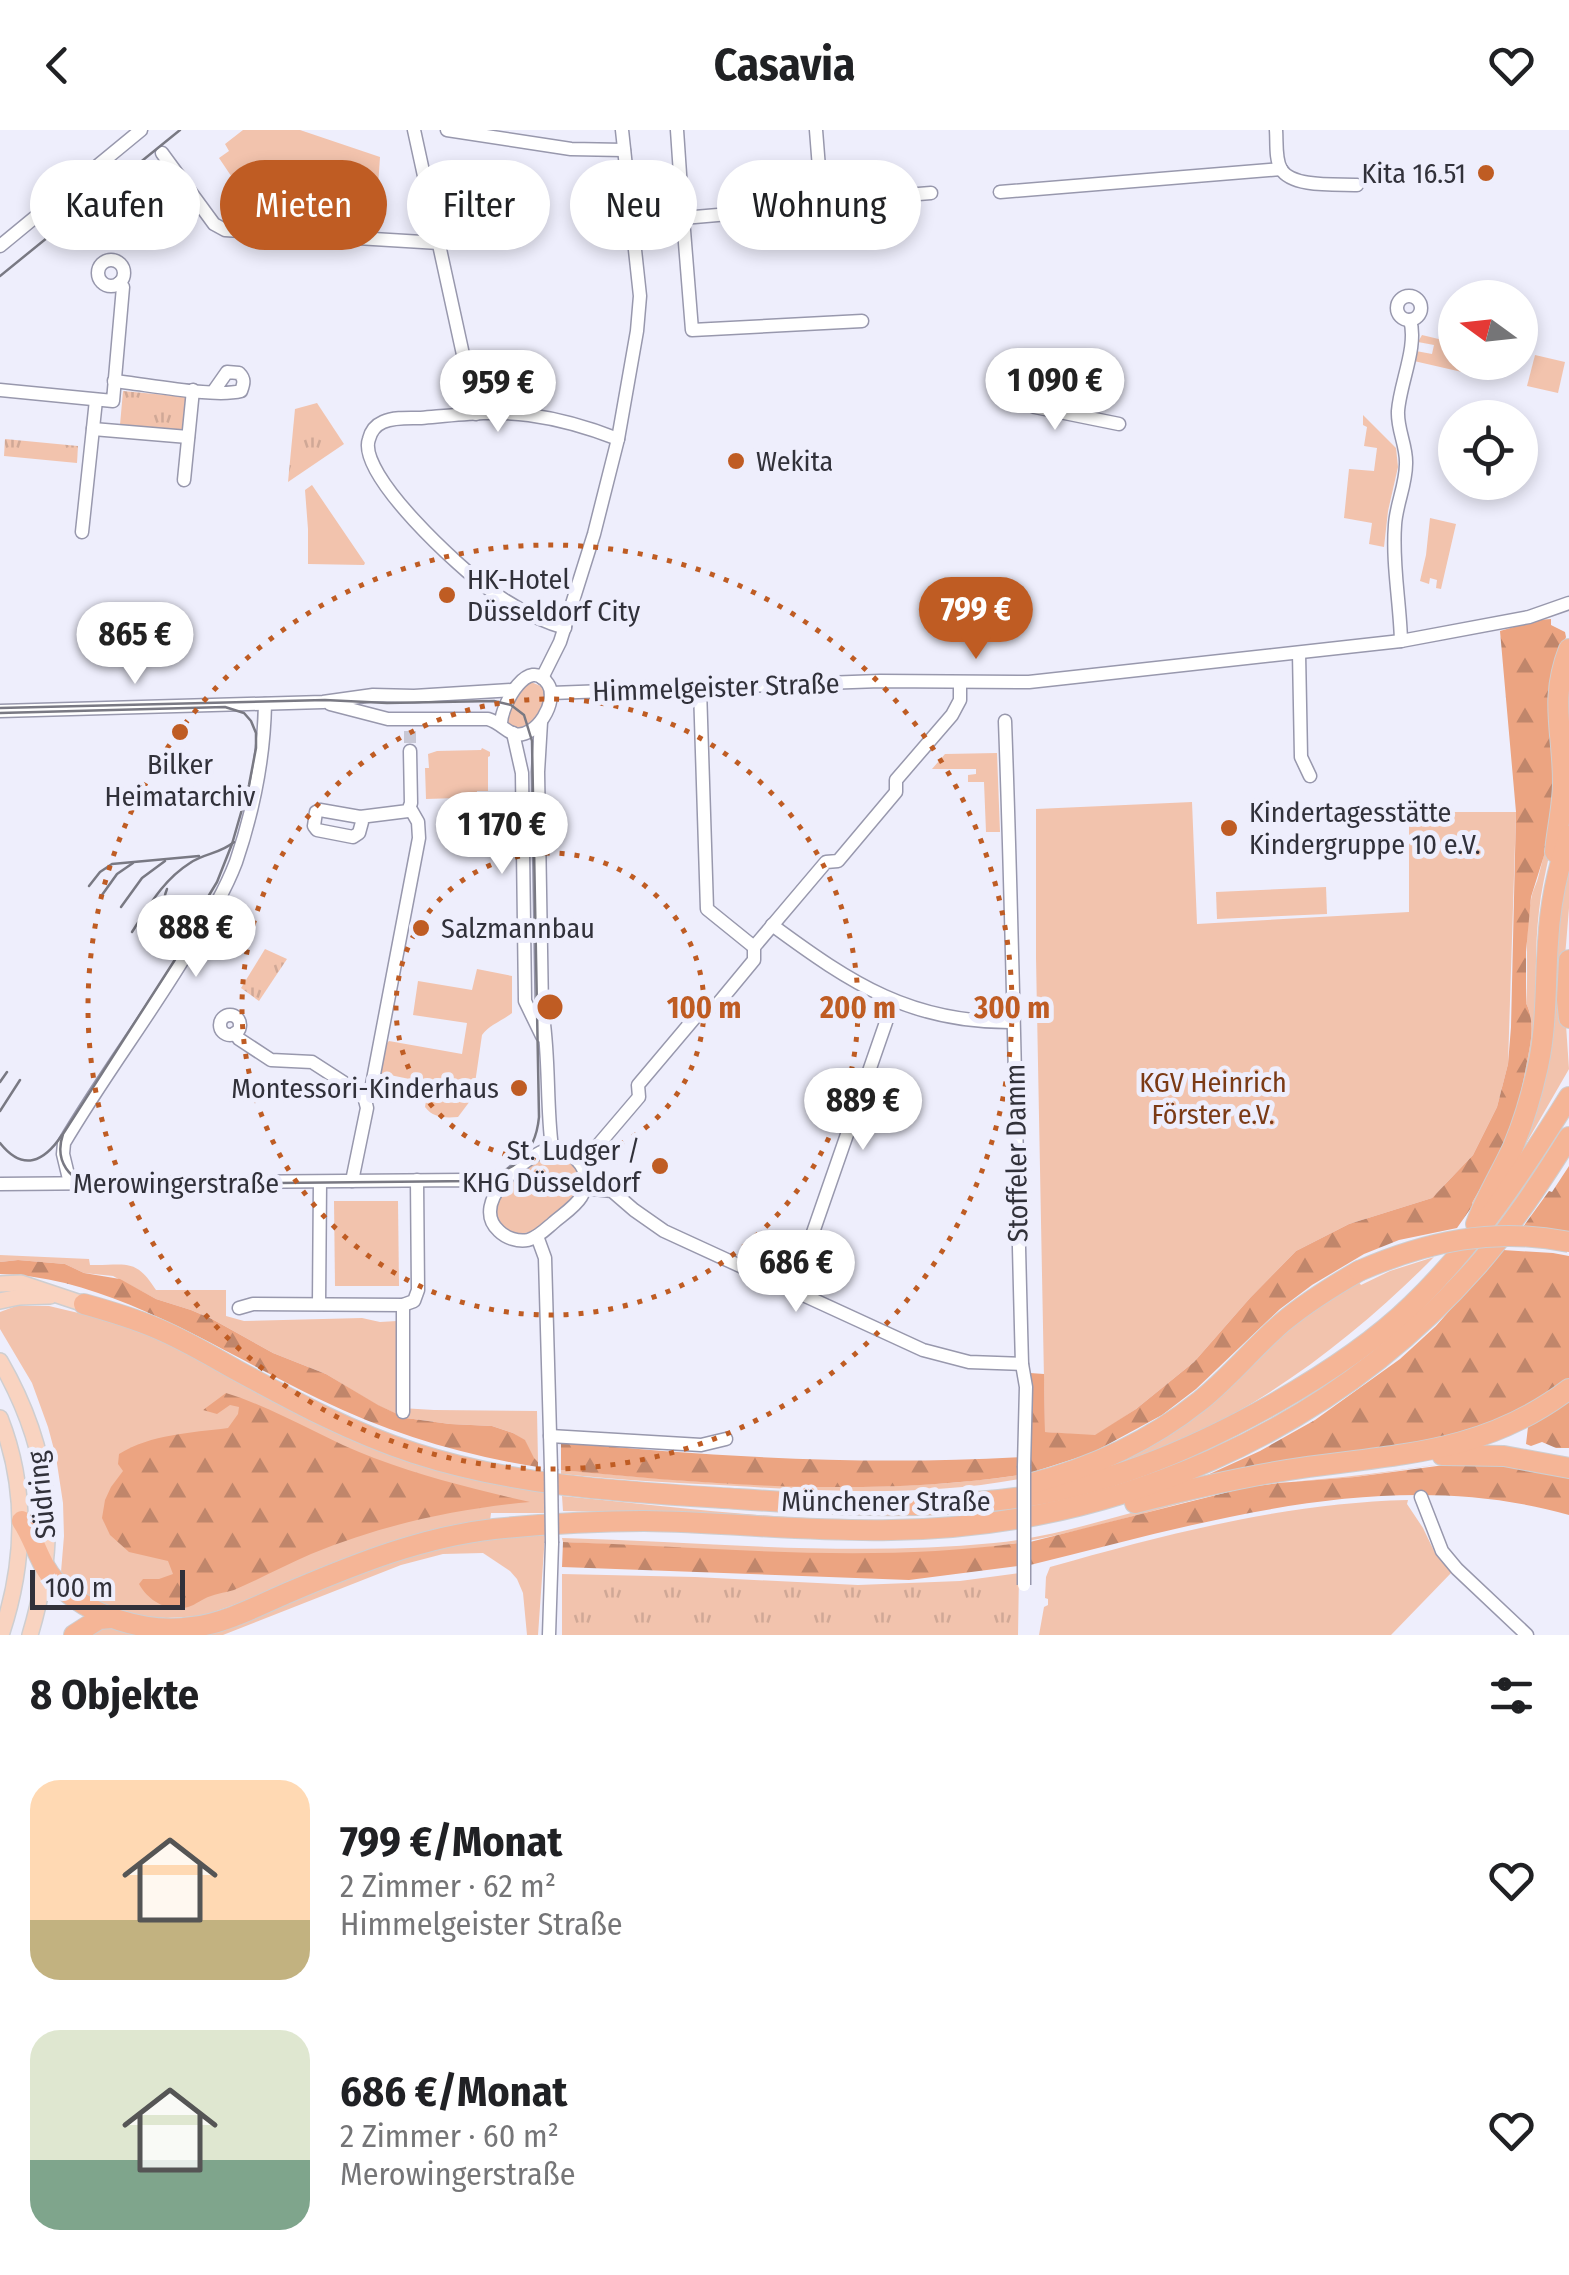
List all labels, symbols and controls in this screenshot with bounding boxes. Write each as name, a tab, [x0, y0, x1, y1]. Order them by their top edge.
icon: back	[30, 38, 85, 93]
text: Casavia	[714, 38, 855, 92]
icon: heart	[1484, 38, 1539, 93]
place label: Kita 16.51	[1361, 157, 1466, 190]
chip: Kaufen	[30, 160, 200, 250]
chip: Mieten	[220, 160, 387, 250]
chip: Filter	[407, 160, 550, 250]
chip: Neu	[570, 160, 697, 250]
chip: Wohnung	[717, 160, 921, 250]
marker: Kita 16.51	[1475, 162, 1497, 184]
north arrow	[1438, 280, 1538, 380]
map controls	[1438, 280, 1538, 500]
pin: 1 090 €	[963, 348, 1147, 433]
pin: 959 €	[428, 350, 568, 435]
text: 1 090 €	[1007, 361, 1103, 399]
text: 959 €	[462, 363, 534, 401]
button: locate	[1438, 400, 1538, 500]
place label: Wekita	[756, 445, 833, 478]
marker: Wekita	[725, 450, 747, 472]
place label: HK-Hotel Düsseldorf City	[467, 563, 641, 628]
pin: 799 €	[906, 577, 1046, 662]
marker: HK-Hotel Düsseldorf City	[436, 584, 458, 606]
text: 799 €	[941, 590, 1011, 628]
pin: 865 €	[65, 602, 205, 687]
text: 865 €	[99, 615, 172, 653]
street label: Himmelgeister Straße	[592, 667, 840, 708]
marker: Bilker Heimatarchiv	[169, 721, 191, 743]
place label: Bilker Heimatarchiv	[104, 748, 256, 813]
pin: 1 170 €	[410, 792, 594, 877]
place label: Kindertagesstätte Kindergruppe 10 e.V.	[1249, 796, 1481, 861]
text: 1 170 €	[458, 805, 546, 843]
marker: Kindertagesstätte Kindergruppe 10 e.V.	[1218, 817, 1240, 839]
pin: 888 €	[126, 895, 266, 980]
text: 888 €	[159, 908, 233, 946]
place label: Salzmannbau	[441, 912, 595, 945]
marker: Salzmannbau	[410, 917, 432, 939]
centre of rings	[532, 989, 568, 1025]
text: 100 m	[667, 990, 741, 1026]
text: 200 m	[819, 990, 896, 1026]
text: 300 m	[973, 990, 1050, 1026]
street label: Stoffeler Damm	[998, 1064, 1035, 1242]
park label: KGV Heinrich Förster e.V.	[1139, 1066, 1287, 1131]
pin: 889 €	[793, 1068, 933, 1153]
place label: Montessori-Kinderhaus	[231, 1072, 499, 1105]
marker: Montessori-Kinderhaus	[508, 1077, 530, 1099]
text: 889 €	[826, 1081, 900, 1119]
place label: St. Ludger / KHG Düsseldorf	[462, 1134, 642, 1199]
marker: St. Ludger / KHG Düsseldorf	[649, 1155, 671, 1177]
street label: Merowingerstraße	[73, 1167, 279, 1200]
pin: 686 €	[726, 1230, 866, 1315]
text: 686 €	[759, 1243, 833, 1281]
street label: Südring	[20, 1448, 63, 1541]
street label: Münchener Straße	[781, 1485, 991, 1518]
scale bar	[30, 1565, 185, 1610]
text: 100 m	[45, 1571, 113, 1604]
icon: filters	[1484, 1668, 1539, 1723]
text: 8 Objekte	[30, 1670, 199, 1720]
text: 799 €/Monat	[340, 1817, 562, 1867]
icon: home	[110, 1820, 230, 1940]
icon: heart	[1484, 1853, 1539, 1908]
text: 2 Zimmer · 62 m²	[340, 1867, 556, 1905]
text: Himmelgeister Straße	[340, 1905, 623, 1943]
text: 686 €/Monat	[340, 2067, 567, 2117]
icon: home	[110, 2070, 230, 2190]
icon: heart	[1484, 2103, 1539, 2158]
text: 2 Zimmer · 60 m²	[340, 2117, 559, 2155]
text: Merowingerstraße	[340, 2155, 576, 2193]

